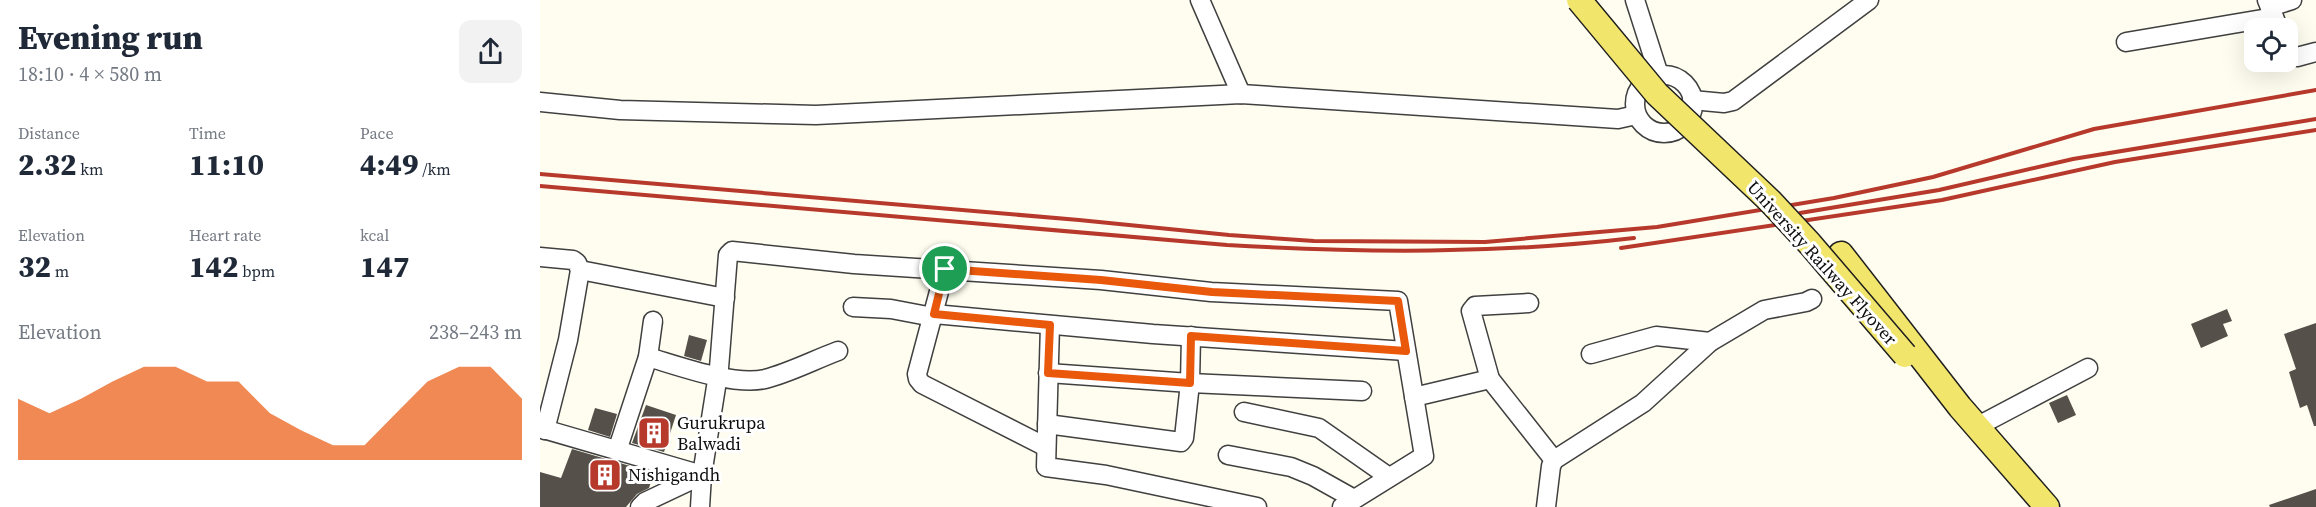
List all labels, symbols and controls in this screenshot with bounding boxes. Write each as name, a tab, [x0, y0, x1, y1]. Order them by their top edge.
text: Evening run	[18, 15, 203, 60]
map controls	[2244, 18, 2298, 72]
button: locate	[2244, 18, 2298, 72]
button: share	[459, 20, 522, 83]
text: 18:10 · 4 × 580 m	[18, 60, 162, 88]
text: Distance	[18, 122, 80, 144]
text: Time	[189, 122, 226, 144]
text: Pace	[360, 122, 394, 144]
text: 2.32	[18, 144, 77, 185]
text: 11:10	[189, 144, 264, 185]
text: 4:49	[360, 144, 419, 185]
text: km	[77, 158, 104, 180]
text: /km	[419, 158, 451, 180]
street label: University Railway Flyover	[1742, 175, 1903, 351]
text: Elevation	[18, 224, 85, 246]
text: Heart rate	[189, 224, 261, 246]
text: kcal	[360, 224, 389, 246]
pin	[919, 243, 970, 294]
text: 32	[18, 246, 51, 287]
text: 142	[189, 246, 239, 287]
text: 147	[360, 246, 410, 287]
icon: arrive	[928, 252, 961, 285]
text: m	[51, 260, 69, 282]
text: bpm	[239, 260, 275, 282]
text: Elevation	[18, 318, 102, 346]
text: 238–243 m	[429, 318, 522, 346]
place label: Gurukrupa Balwadi	[677, 410, 766, 456]
building icon: Gurukrupa Balwadi	[636, 415, 672, 451]
building icon: Nishigandh	[587, 457, 623, 493]
place label: Nishigandh	[628, 462, 721, 487]

